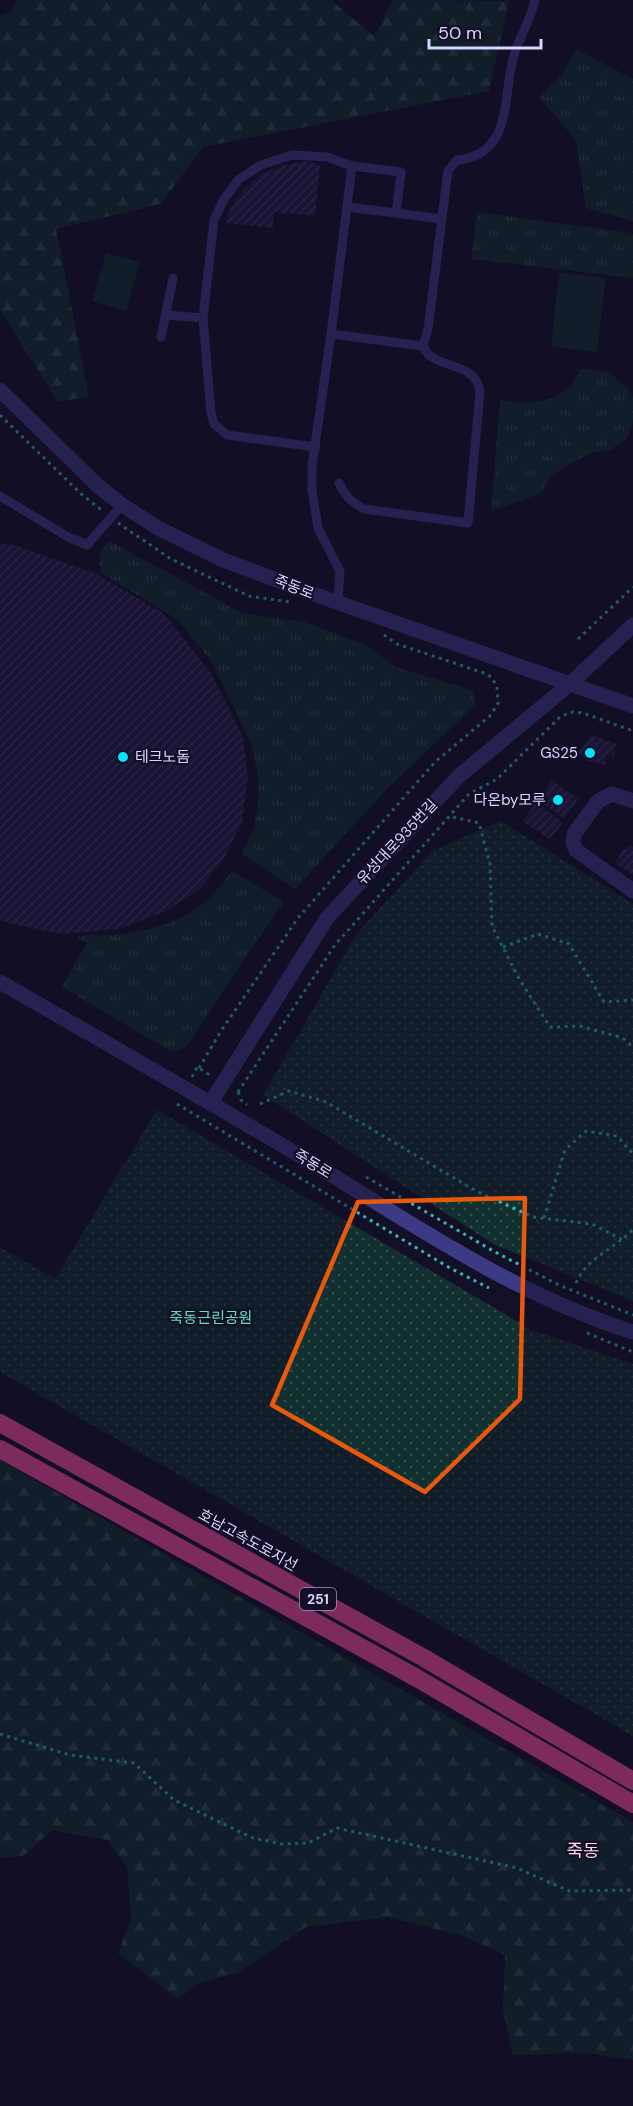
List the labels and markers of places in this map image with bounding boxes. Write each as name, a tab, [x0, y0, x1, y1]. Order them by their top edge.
place label: GS25	[540, 743, 578, 763]
marker: GS25	[583, 746, 597, 760]
place label: 테크노돔	[135, 747, 190, 767]
marker: 테크노돔	[116, 750, 130, 764]
place label: 다온by모루	[474, 790, 546, 810]
marker: 다온by모루	[551, 793, 565, 807]

